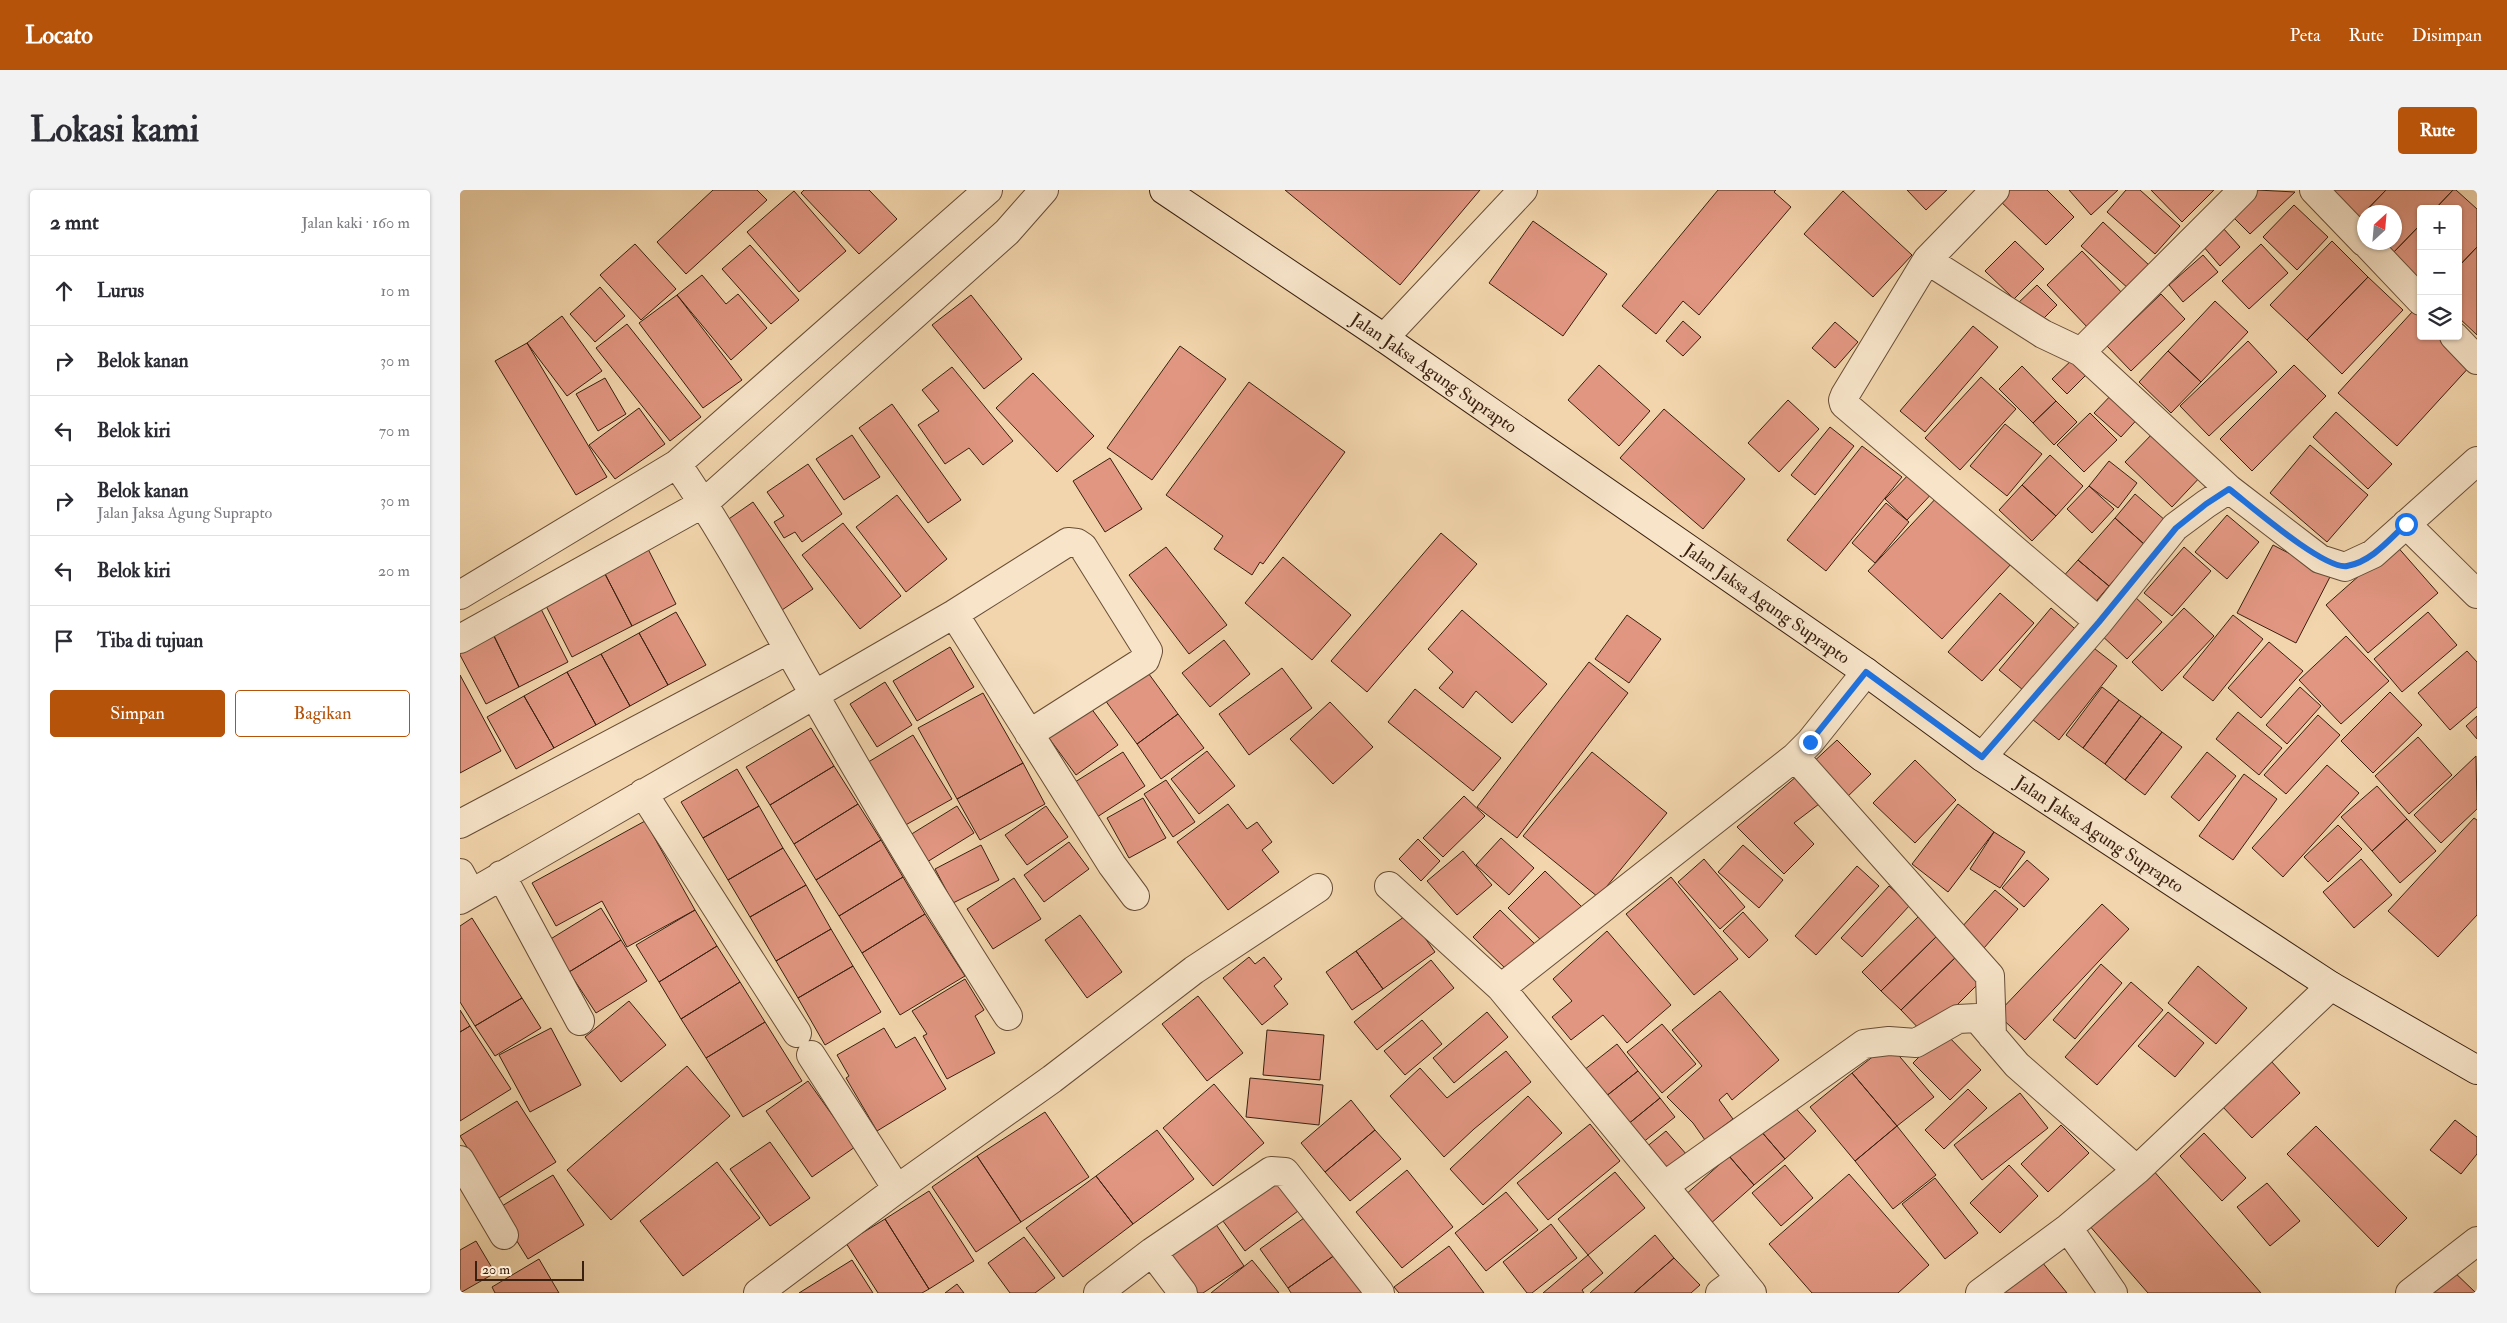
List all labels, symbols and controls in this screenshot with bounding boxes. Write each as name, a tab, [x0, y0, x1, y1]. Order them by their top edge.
text: Locato	[25, 20, 93, 51]
text: Peta	[2290, 24, 2321, 47]
text: Rute	[2349, 24, 2384, 47]
text: Disimpan	[2412, 24, 2482, 47]
button: Rute	[2398, 107, 2477, 154]
text: Lokasi kami	[30, 108, 199, 152]
north arrow	[2357, 205, 2402, 250]
map controls	[2417, 205, 2462, 340]
button: +	[2417, 205, 2462, 250]
text: 2 mnt	[50, 209, 99, 236]
text: Jalan kaki · 160 m	[301, 213, 410, 233]
button: −	[2417, 250, 2462, 295]
icon: ahead	[50, 277, 78, 305]
text: Lurus	[97, 279, 144, 303]
text: 10 m	[380, 281, 410, 301]
button: layers	[2417, 295, 2462, 340]
street label: Jalan Jaksa Agung Suprapto	[1345, 307, 1522, 439]
icon: right	[50, 347, 78, 375]
text: Belok kanan	[97, 349, 188, 373]
text: 30 m	[380, 351, 410, 371]
icon: left	[50, 417, 78, 445]
text: Belok kiri	[97, 419, 171, 443]
text: 70 m	[379, 421, 410, 441]
text: Belok kanan	[97, 479, 188, 503]
icon: right	[50, 487, 78, 515]
text: 30 m	[380, 491, 410, 511]
text: Jalan Jaksa Agung Suprapto	[97, 503, 272, 523]
route start	[2395, 513, 2418, 536]
street label: Jalan Jaksa Agung Suprapto	[1678, 538, 1855, 670]
icon: left	[50, 557, 78, 585]
text: Belok kiri	[97, 559, 171, 583]
text: 20 m	[378, 561, 410, 581]
icon: arrive	[50, 627, 78, 655]
text: Tiba di tujuan	[97, 629, 203, 653]
button: Simpan	[50, 690, 225, 737]
button: Bagikan	[235, 690, 410, 737]
route end	[1799, 731, 1822, 754]
street label: Jalan Jaksa Agung Suprapto	[2010, 770, 2188, 898]
scale bar	[475, 1258, 584, 1281]
text: 20 m	[482, 1261, 510, 1278]

